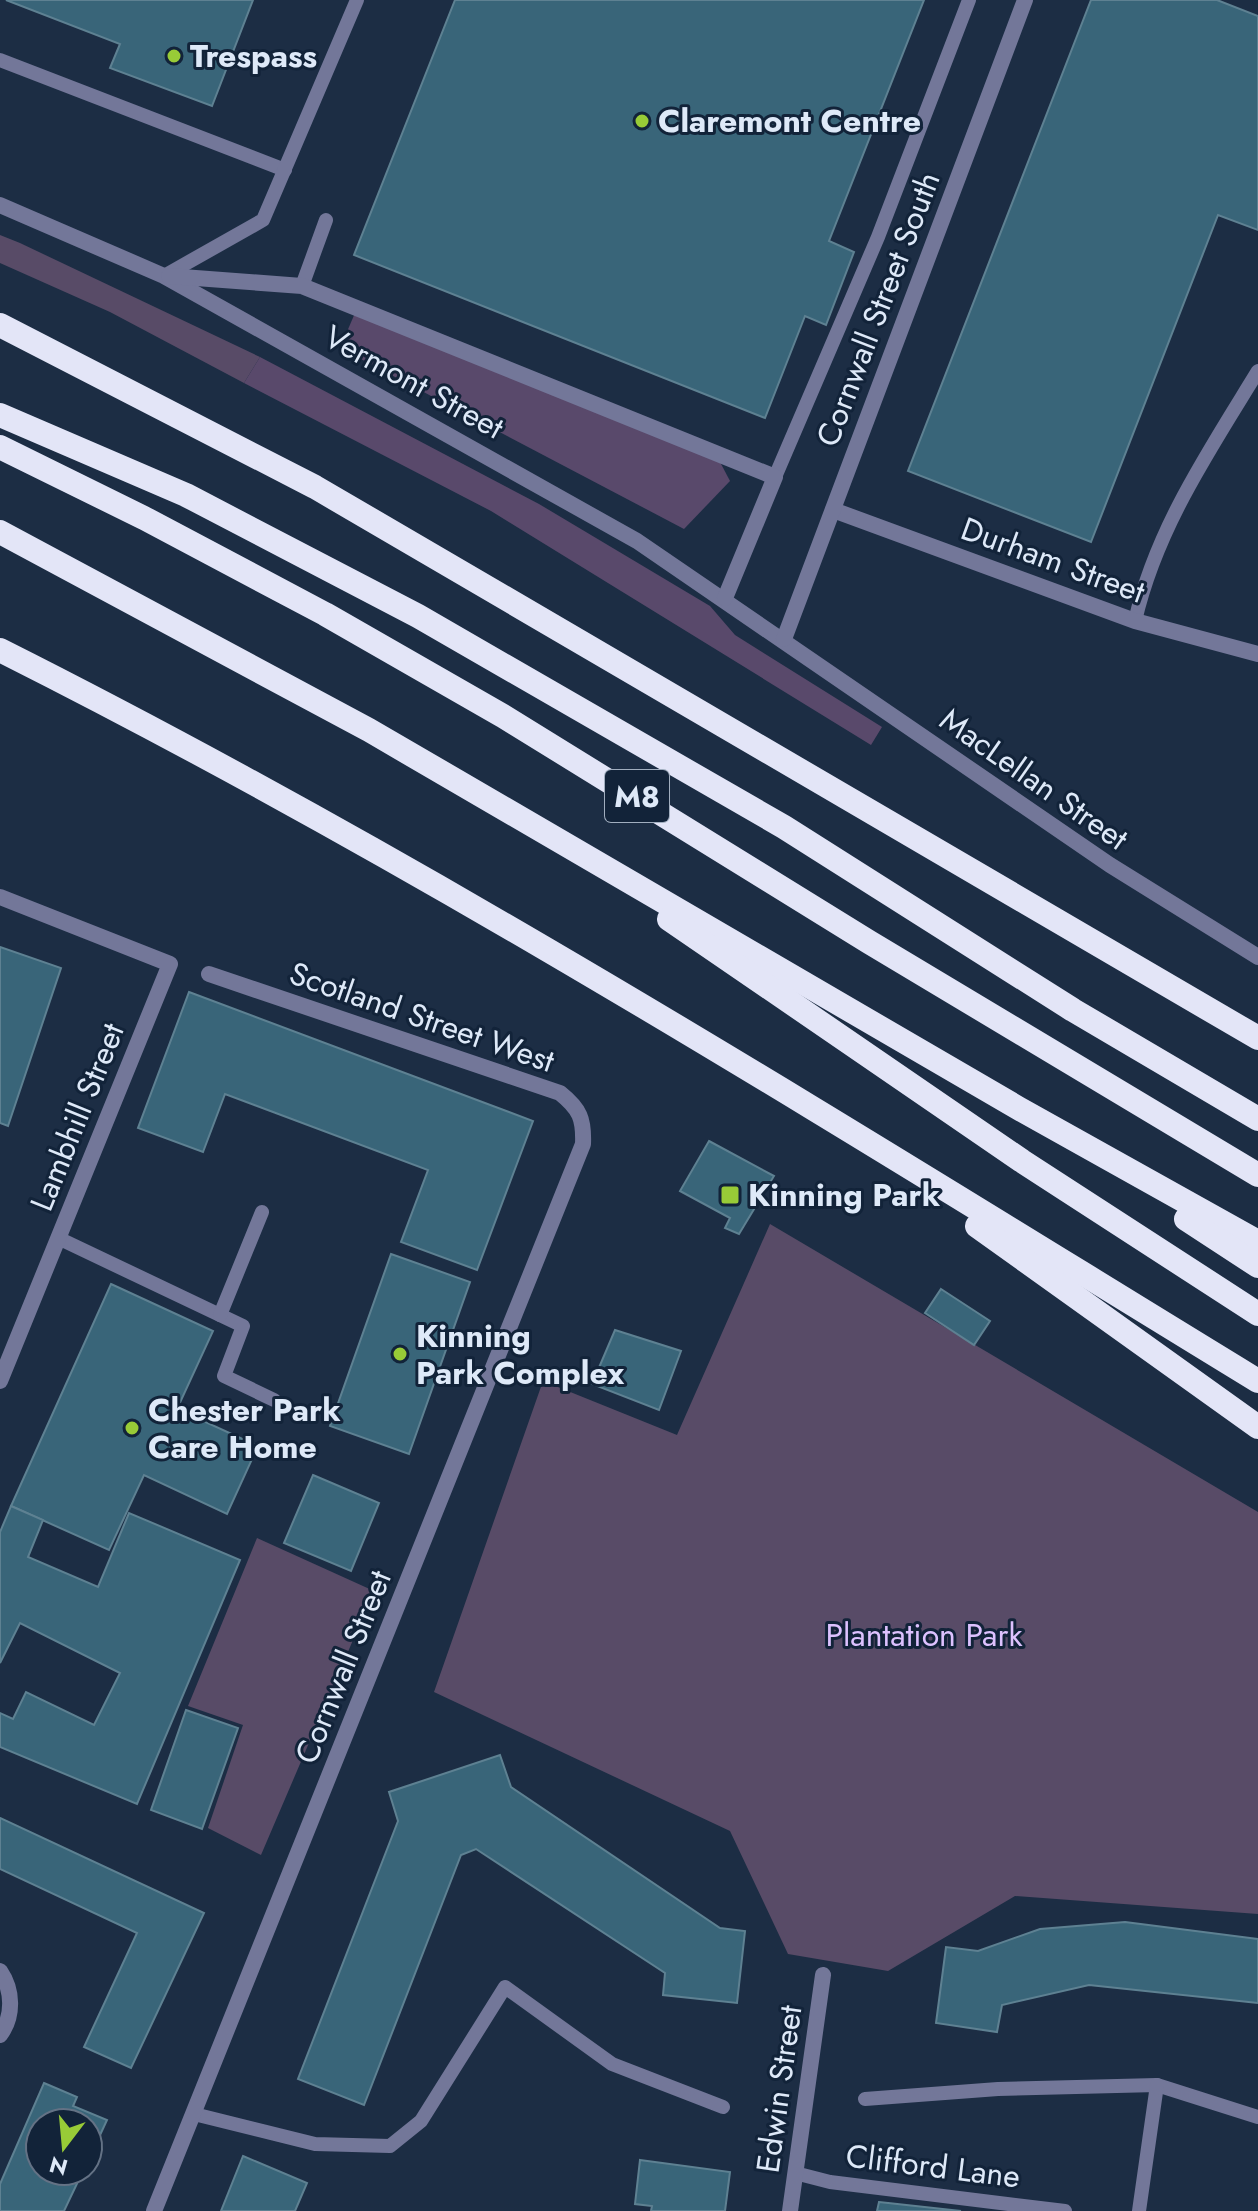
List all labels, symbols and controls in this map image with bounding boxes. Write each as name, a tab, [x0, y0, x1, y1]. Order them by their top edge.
place label: Trespass	[190, 33, 317, 79]
marker: Trespass	[165, 47, 183, 65]
place label: Claremont Centre	[658, 98, 921, 144]
marker: Claremont Centre	[633, 112, 651, 130]
street label: Cornwall Street South	[804, 165, 952, 453]
street label: Vermont Street	[316, 314, 512, 450]
street label: Durham Street	[955, 505, 1152, 615]
street label: MacLellan Street	[931, 697, 1138, 861]
road number: M8	[605, 770, 669, 822]
street label: Scotland Street West	[283, 950, 561, 1084]
street label: Lambhill Street	[18, 1016, 136, 1218]
place label: Kinning Park	[748, 1172, 941, 1218]
marker: Kinning Park	[719, 1184, 741, 1206]
place label: Kinning Park Complex	[416, 1313, 625, 1396]
marker: Kinning Park Complex	[391, 1345, 409, 1363]
place label: Chester Park Care Home	[148, 1387, 341, 1470]
marker: Chester Park Care Home	[123, 1419, 141, 1437]
street label: Cornwall Street	[283, 1563, 403, 1771]
park label: Plantation Park	[825, 1612, 1023, 1658]
street label: Edwin Street	[744, 2002, 814, 2176]
north arrow	[24, 2107, 104, 2187]
street label: Clifford Lane	[843, 2132, 1023, 2200]
text: N	[46, 2148, 71, 2184]

